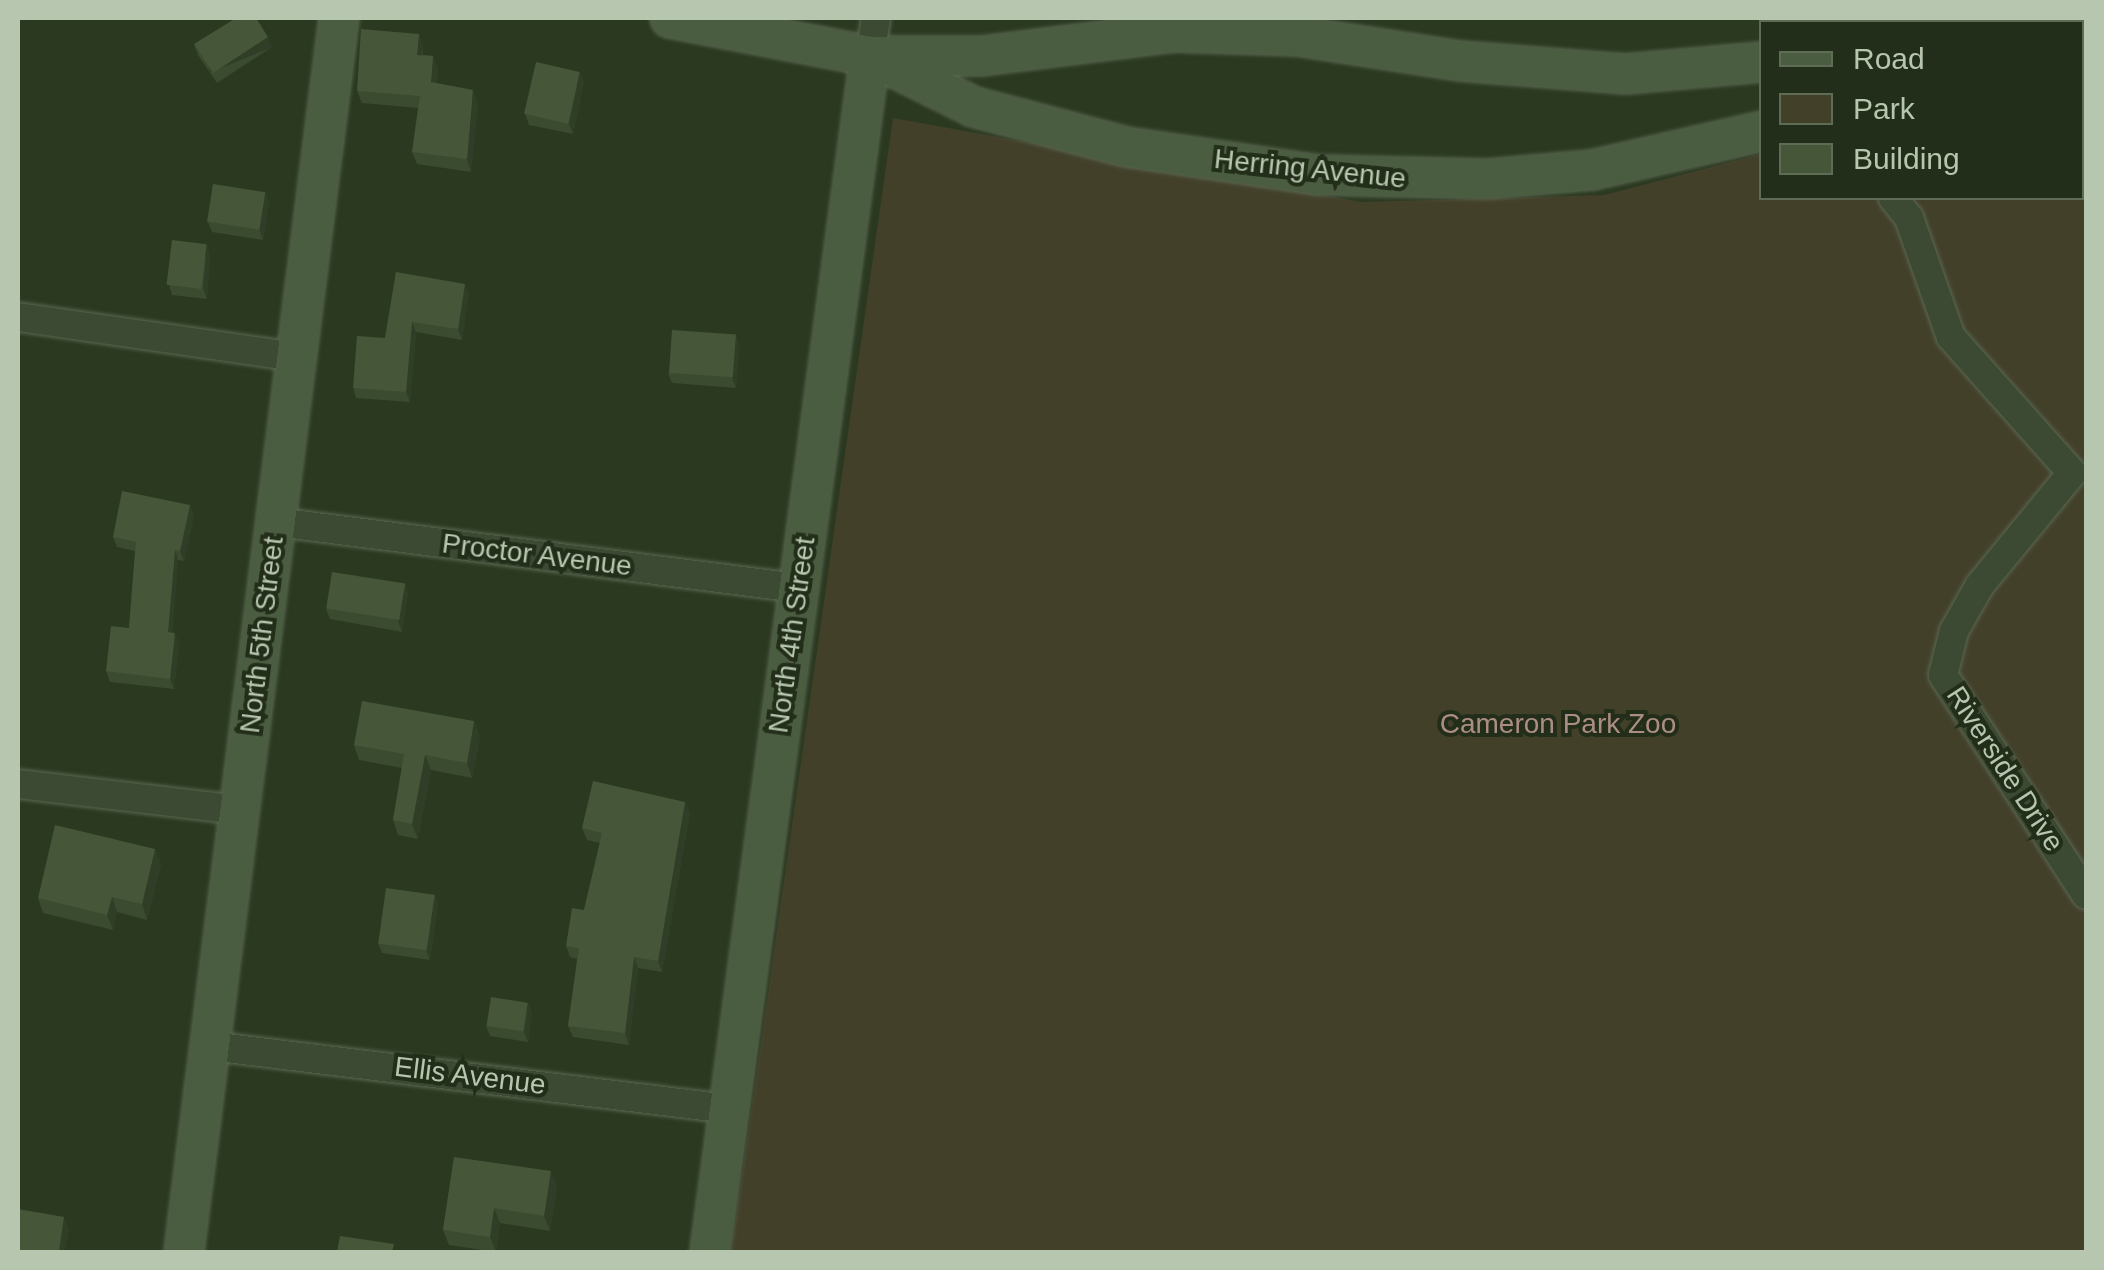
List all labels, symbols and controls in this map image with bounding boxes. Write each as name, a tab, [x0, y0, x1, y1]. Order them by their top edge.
legend	[1759, 20, 2084, 200]
text: Road	[1853, 42, 1925, 75]
text: Park	[1853, 92, 1915, 125]
street label: Herring Avenue	[1212, 142, 1408, 196]
text: Building	[1853, 142, 1960, 175]
street label: Proctor Avenue	[439, 527, 635, 583]
street label: North 5th Street	[233, 535, 291, 735]
street label: North 4th Street	[762, 535, 822, 735]
street label: Riverside Drive	[1939, 680, 2071, 858]
park label: Cameron Park Zoo	[1440, 707, 1676, 741]
street label: Ellis Avenue	[392, 1050, 548, 1102]

